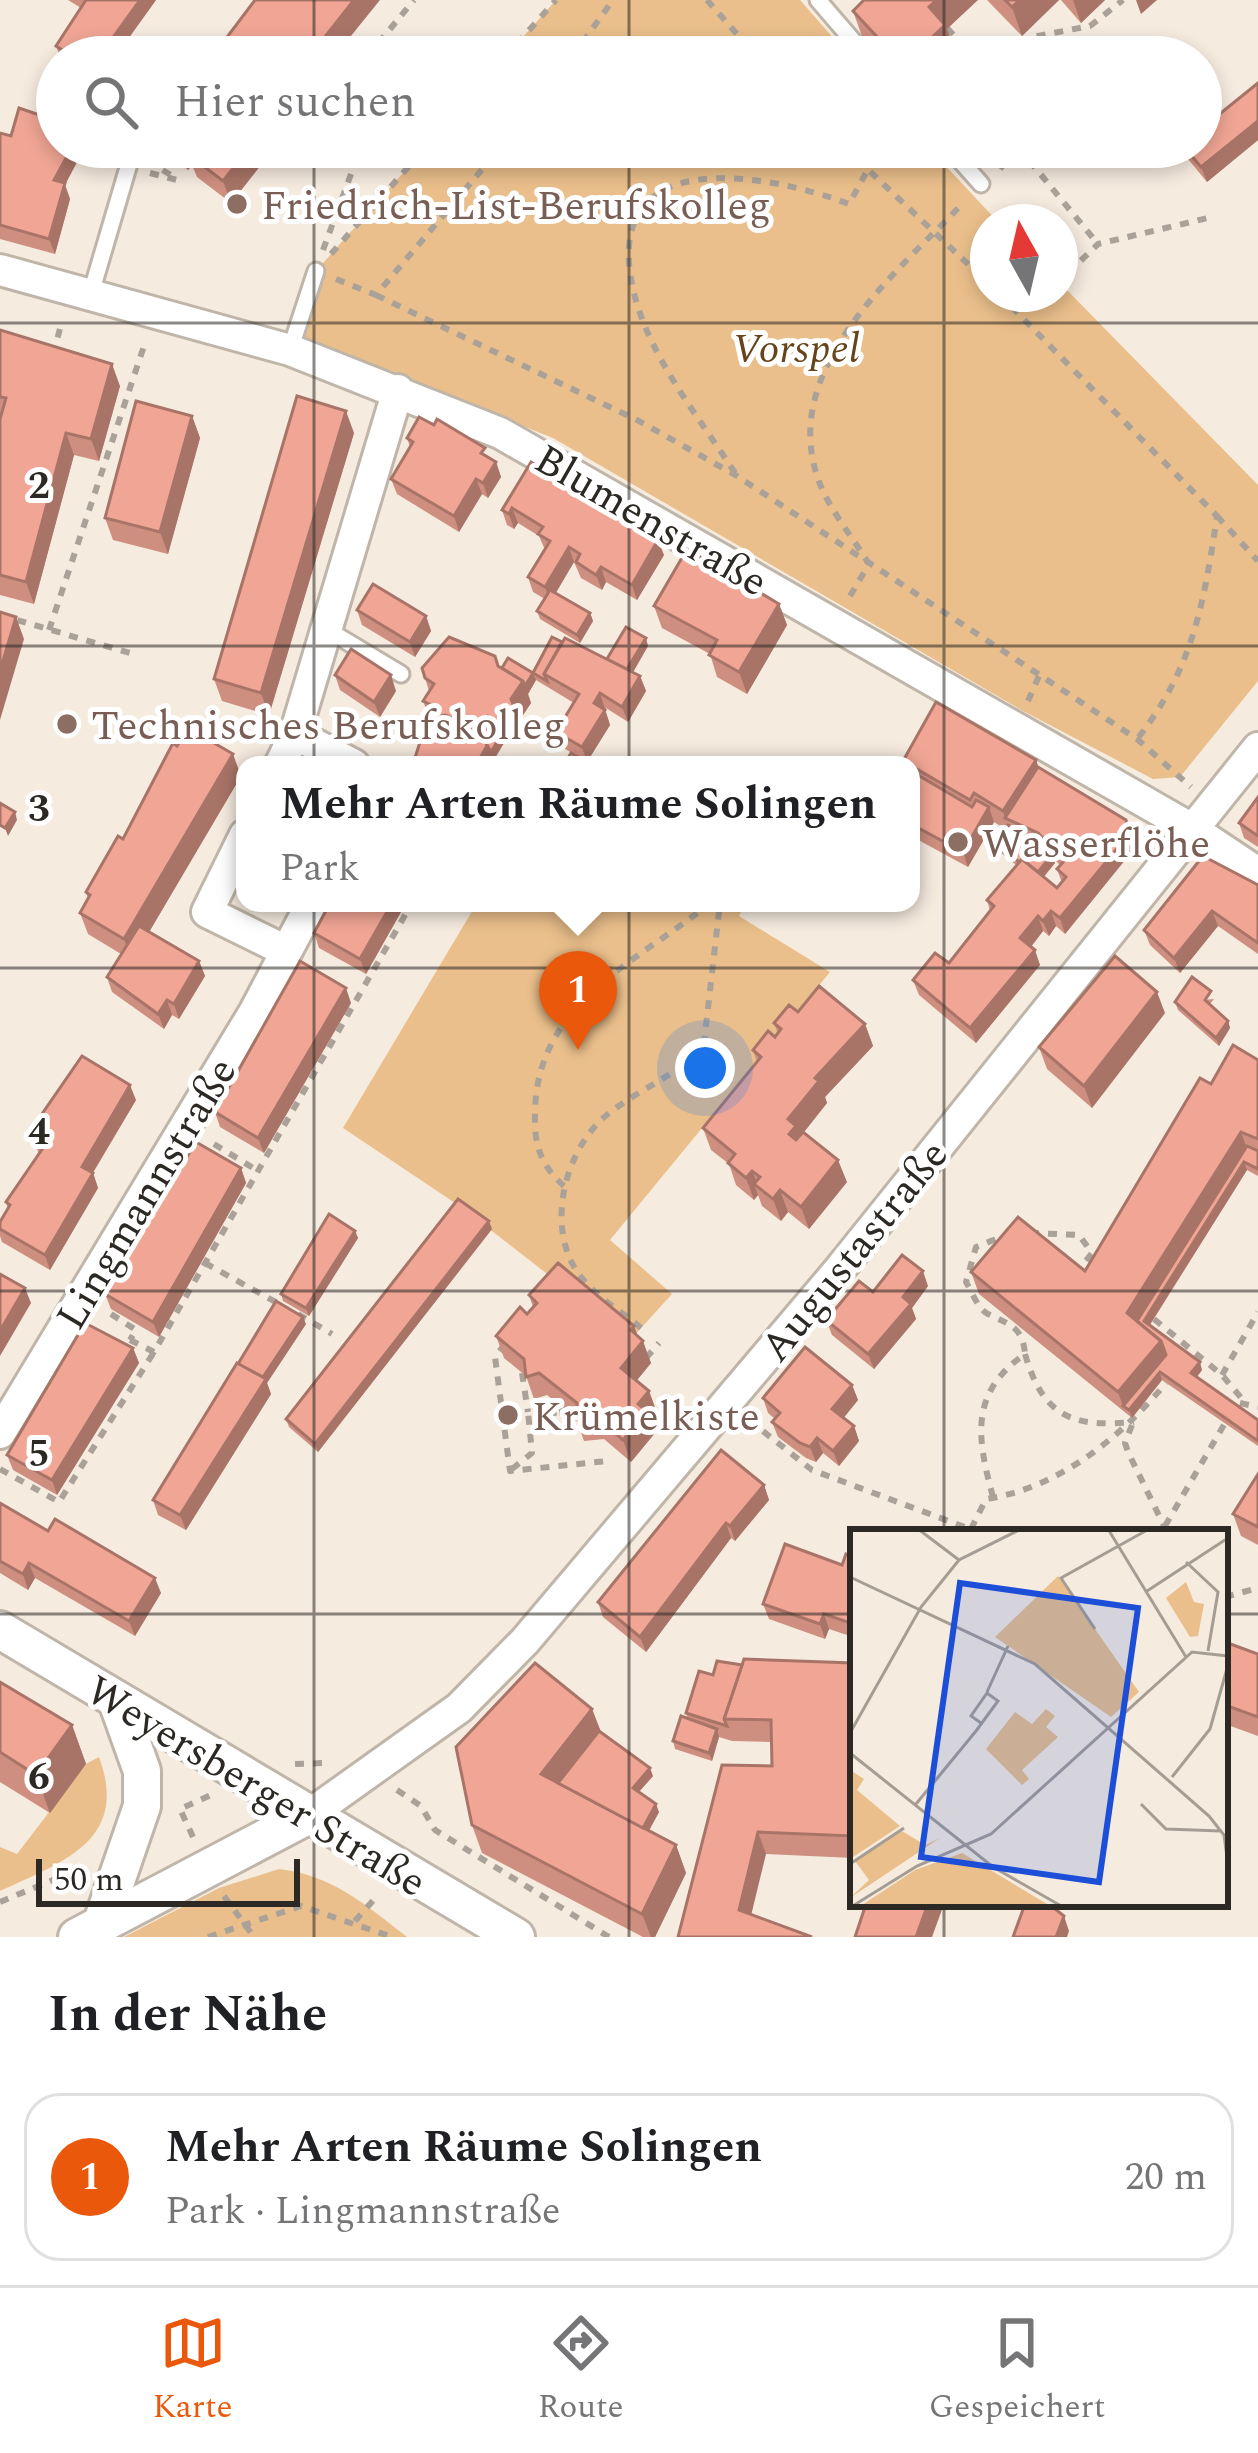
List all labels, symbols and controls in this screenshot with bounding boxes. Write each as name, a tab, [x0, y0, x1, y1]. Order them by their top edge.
search box	[36, 36, 1222, 168]
text: Hier suchen	[174, 68, 416, 137]
icon: search	[78, 69, 144, 135]
place label: Friedrich-List-Berufskolleg	[261, 175, 771, 238]
marker: Friedrich-List-Berufskolleg	[224, 191, 250, 217]
north arrow	[970, 204, 1078, 312]
park label: Vorspel	[732, 318, 860, 381]
street label: Blumenstraße	[522, 429, 779, 614]
text: 2	[28, 457, 50, 516]
place label: Technisches Berufskolleg	[91, 695, 566, 758]
marker: Technisches Berufskolleg	[54, 711, 80, 737]
popup	[236, 756, 920, 912]
text: Mehr Arten Räume Solingen	[279, 770, 877, 839]
text: 3	[28, 780, 50, 839]
place label: Wasserflöhe	[982, 813, 1210, 876]
marker: Wasserflöhe	[945, 829, 971, 855]
text: Park	[279, 839, 360, 898]
pin: 1	[539, 951, 617, 1050]
your location	[675, 1038, 735, 1098]
street label: Lingmannstraße	[41, 1046, 253, 1343]
text: 4	[28, 1103, 50, 1162]
street label: Augustastraße	[745, 1127, 964, 1376]
place label: Krümelkiste	[532, 1386, 760, 1449]
marker: Krümelkiste	[495, 1402, 521, 1428]
text: 5	[28, 1425, 50, 1484]
inset map	[850, 1529, 1228, 1907]
street label: Weyersberger Straße	[73, 1660, 438, 1914]
text: 6	[28, 1748, 50, 1807]
scale bar	[36, 1853, 300, 1906]
text: 50 m	[54, 1855, 124, 1905]
text: In der Nähe	[48, 1976, 327, 2054]
text: Mehr Arten Räume Solingen	[165, 2113, 762, 2182]
text: 1	[79, 2148, 101, 2207]
text: 20 m	[1125, 2148, 1207, 2207]
text: Park · Lingmannstraße	[165, 2182, 561, 2241]
tab: Karte	[153, 2310, 233, 2432]
tab: Route	[538, 2310, 624, 2432]
tab: Gespeichert	[929, 2310, 1105, 2432]

